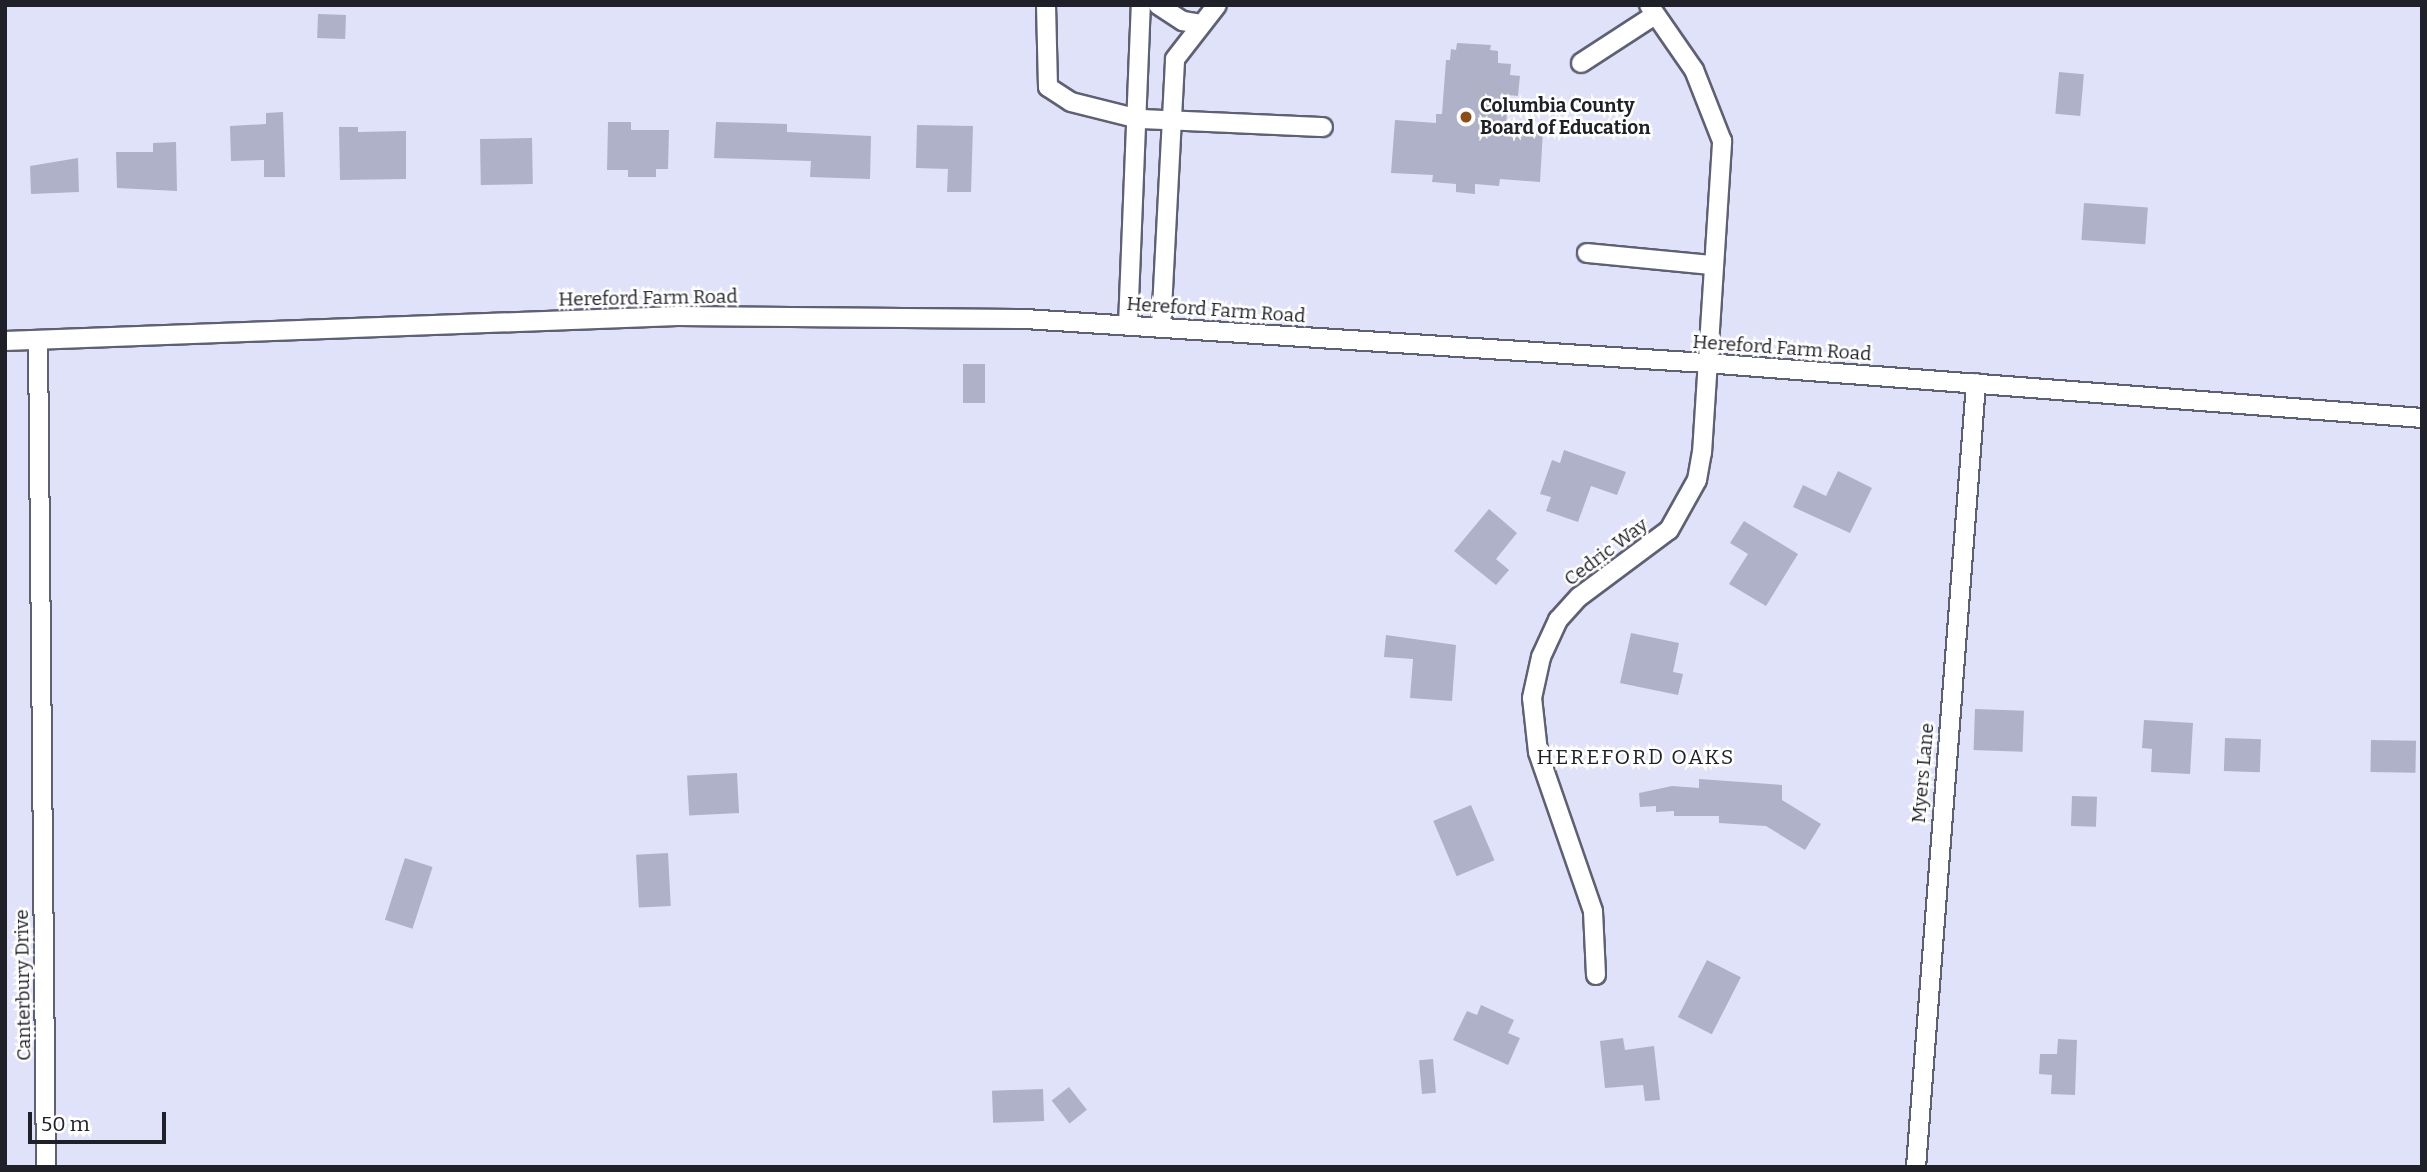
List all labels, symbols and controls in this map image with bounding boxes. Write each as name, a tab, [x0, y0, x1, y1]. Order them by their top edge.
place label: Columbia County Board of Education	[1480, 95, 1650, 139]
marker: Columbia County Board of Education	[1458, 109, 1474, 125]
street label: Hereford Farm Road	[558, 285, 738, 311]
street label: Hereford Farm Road	[1126, 292, 1306, 328]
street label: Hereford Farm Road	[1692, 330, 1872, 366]
street label: Cedric Way	[1560, 513, 1652, 591]
street label: Myers Lane	[1907, 722, 1939, 824]
district label: HEREFORD OAKS	[1538, 744, 1734, 770]
street label: Canterbury Drive	[10, 909, 36, 1061]
scale bar	[32, 1098, 170, 1142]
text: 50 m	[41, 1111, 90, 1137]

